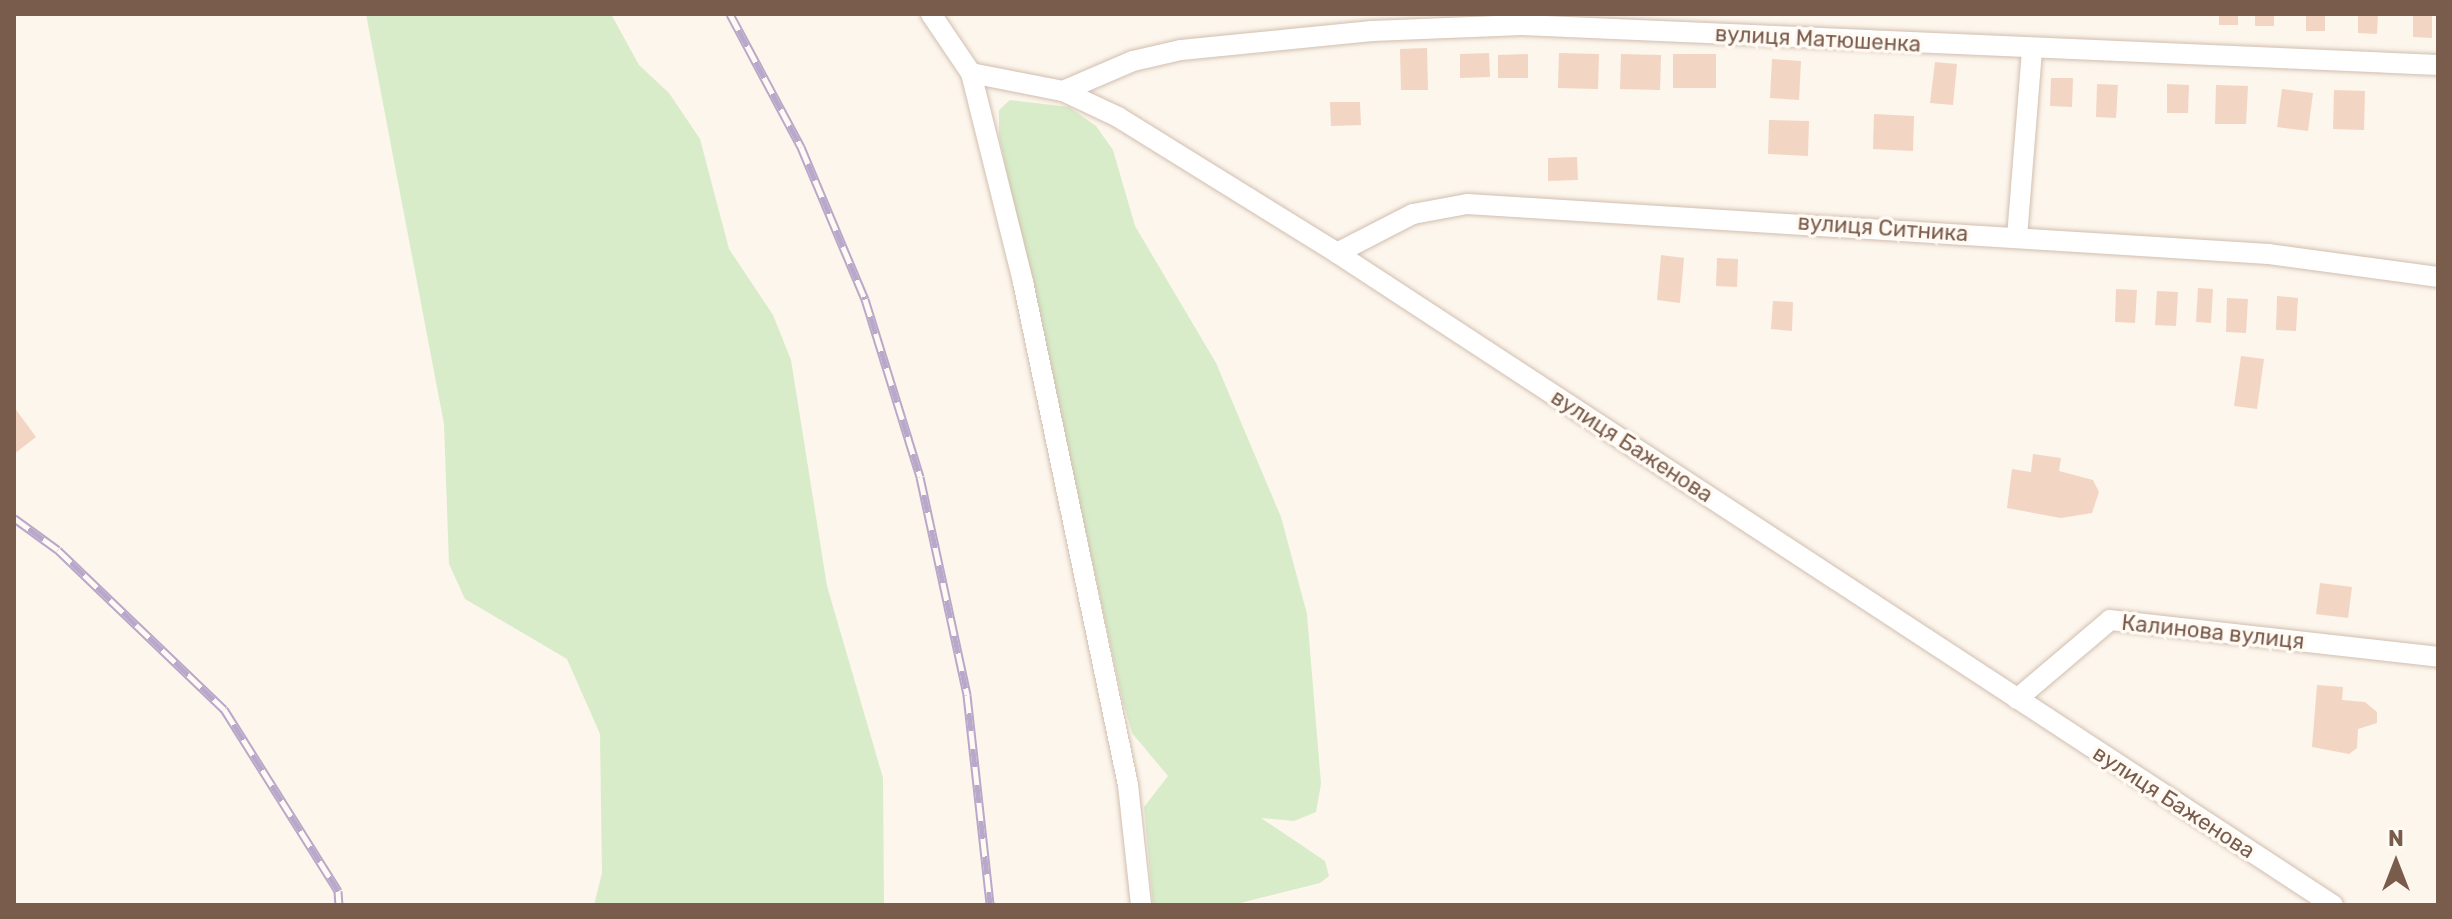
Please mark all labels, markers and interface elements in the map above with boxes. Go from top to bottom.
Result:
street label: вулиця Матюшенка [1714,20,1922,58]
street label: вулиця Ситника [1797,209,1969,247]
street label: вулиця Баженова [1546,384,1718,508]
street label: Калинова вулиця [2120,609,2306,655]
street label: вулиця Баженова [2088,740,2260,864]
north arrow [2356,823,2436,903]
text: N [2388,825,2404,852]

